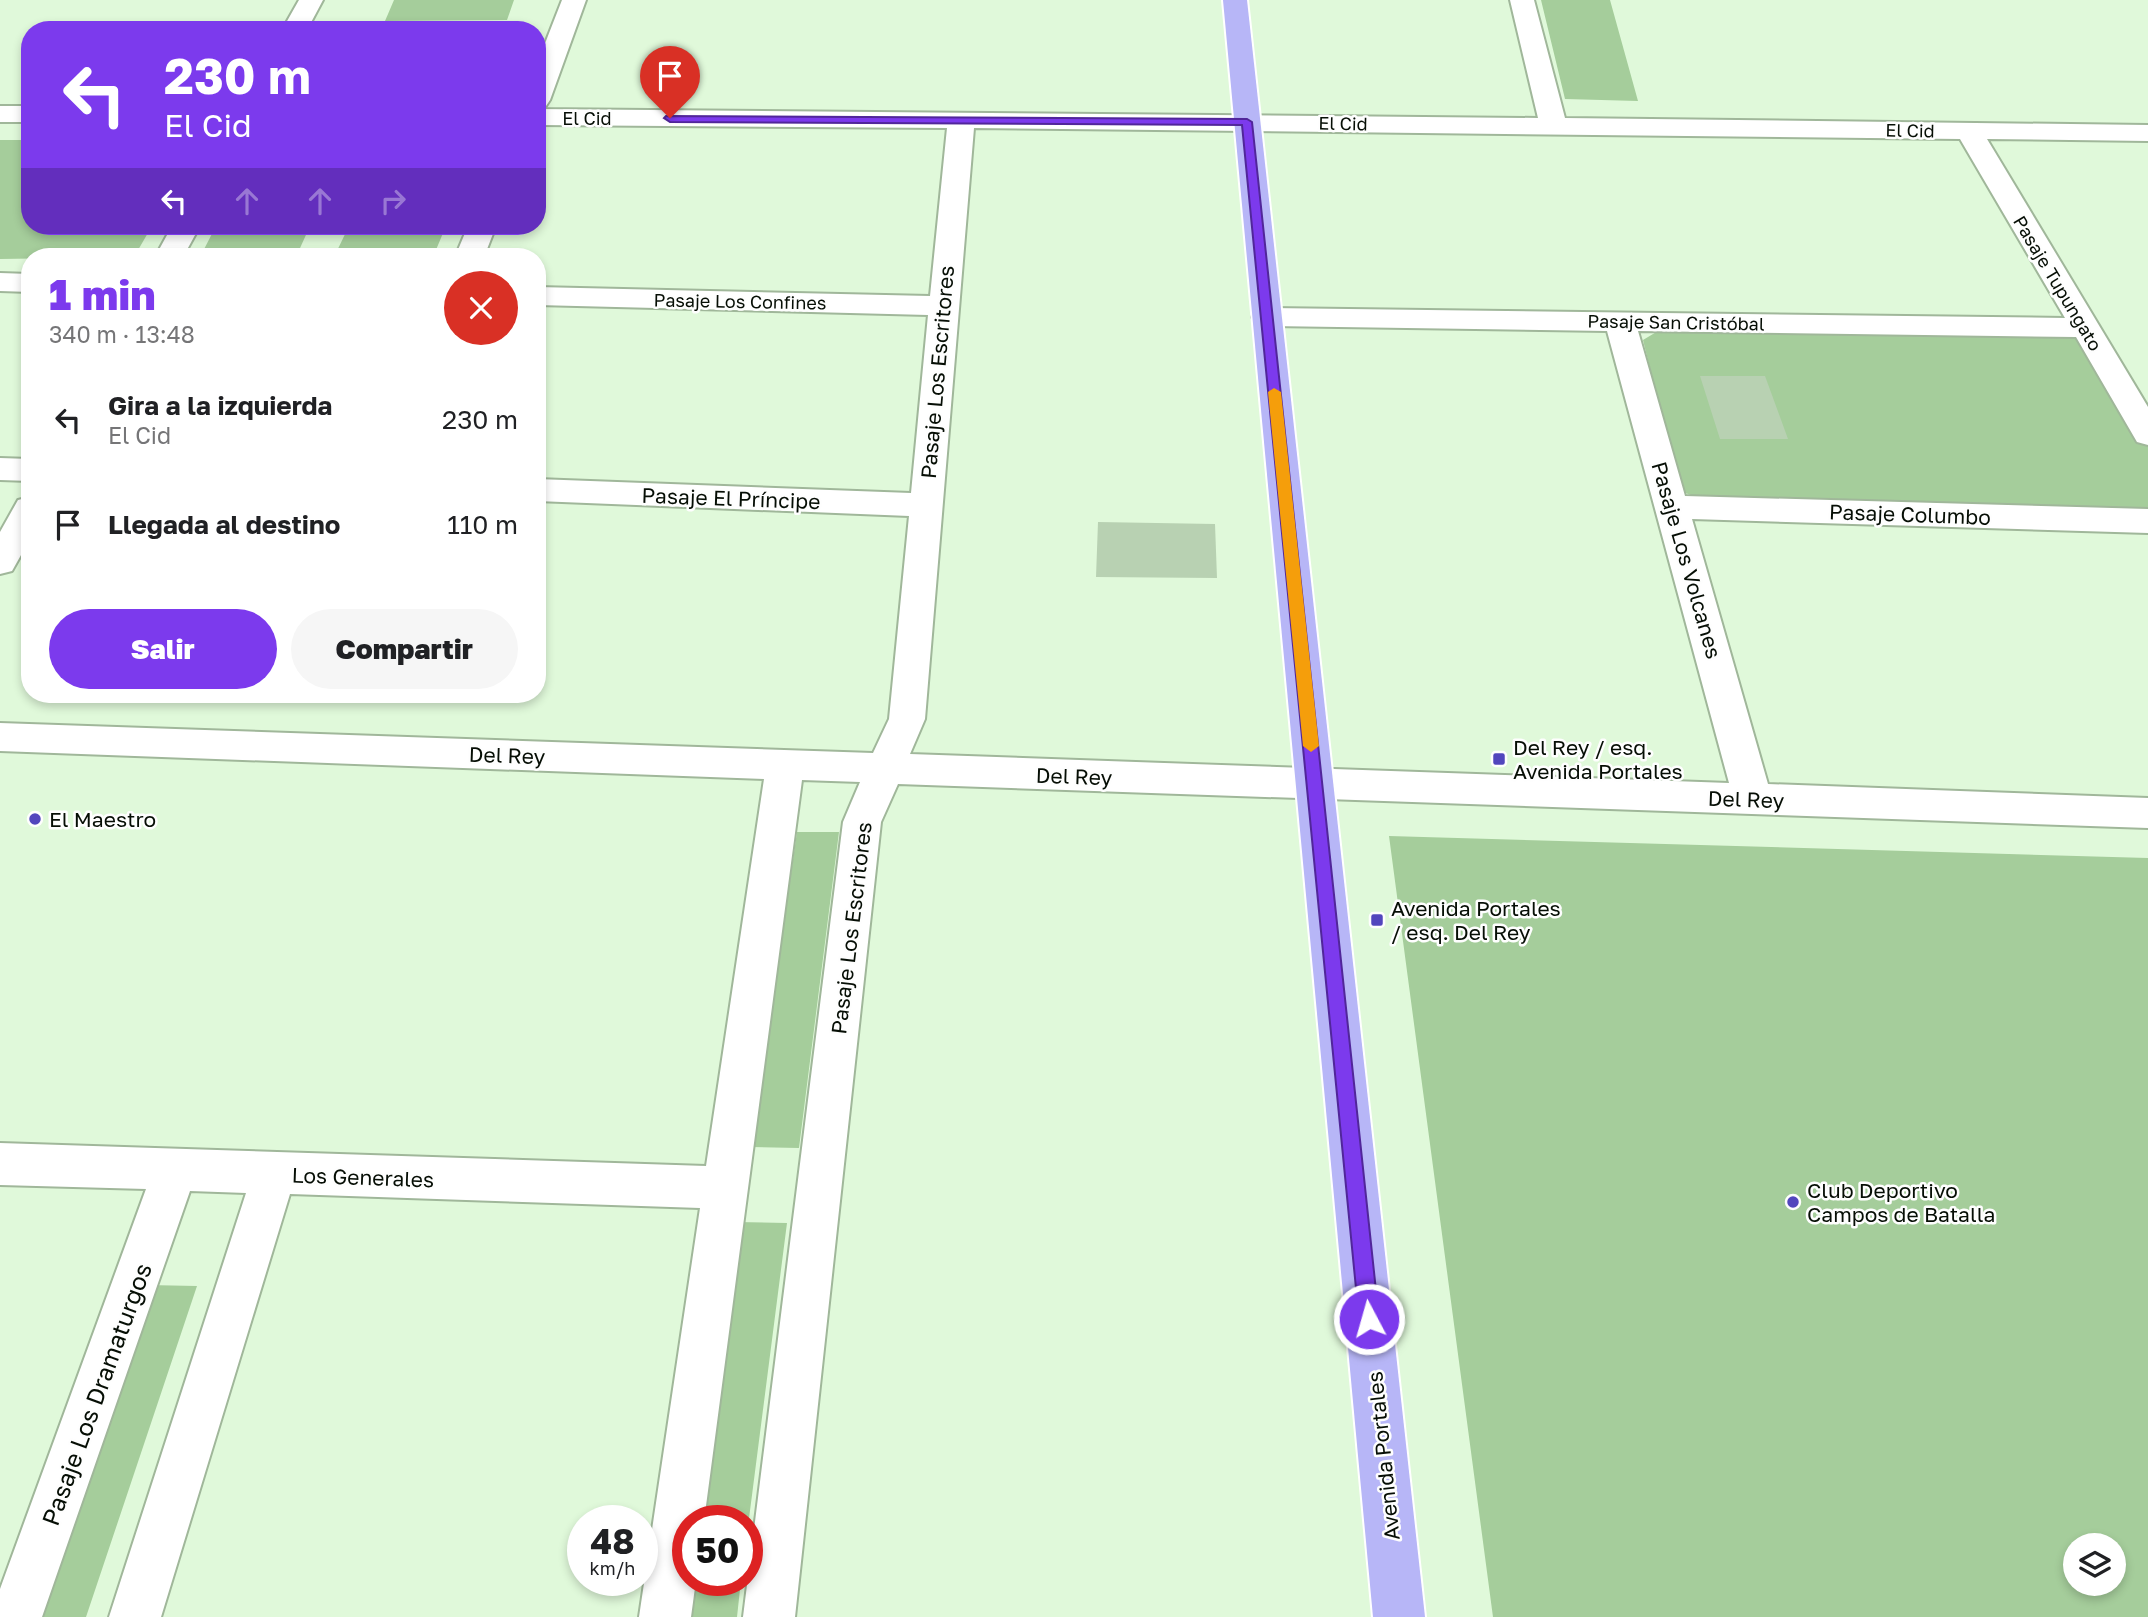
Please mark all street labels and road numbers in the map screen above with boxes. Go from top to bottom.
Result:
street label: El Cid [562,107,612,129]
street label: El Cid [1318,112,1368,134]
street label: El Cid [1885,119,1935,141]
street label: Pasaje Tupungato [2009,211,2107,355]
street label: Pasaje Los Escritores [915,264,959,480]
street label: Pasaje Los Confines [653,288,827,314]
street label: Pasaje San Cristóbal [1587,309,1765,335]
street label: Pasaje Los Volcanes [1646,459,1728,661]
street label: Pasaje El Príncipe [641,482,821,514]
street label: Pasaje Columbo [1829,498,1991,530]
street label: Del Rey [468,741,546,769]
street label: Del Rey [1035,762,1113,790]
street label: Del Rey [1707,785,1785,813]
street label: Pasaje Los Escritores [825,820,877,1036]
street label: Los Generales [291,1162,435,1192]
street label: Pasaje Los Dramaturgos [35,1259,157,1529]
street label: Avenida Portales [1361,1370,1405,1542]

